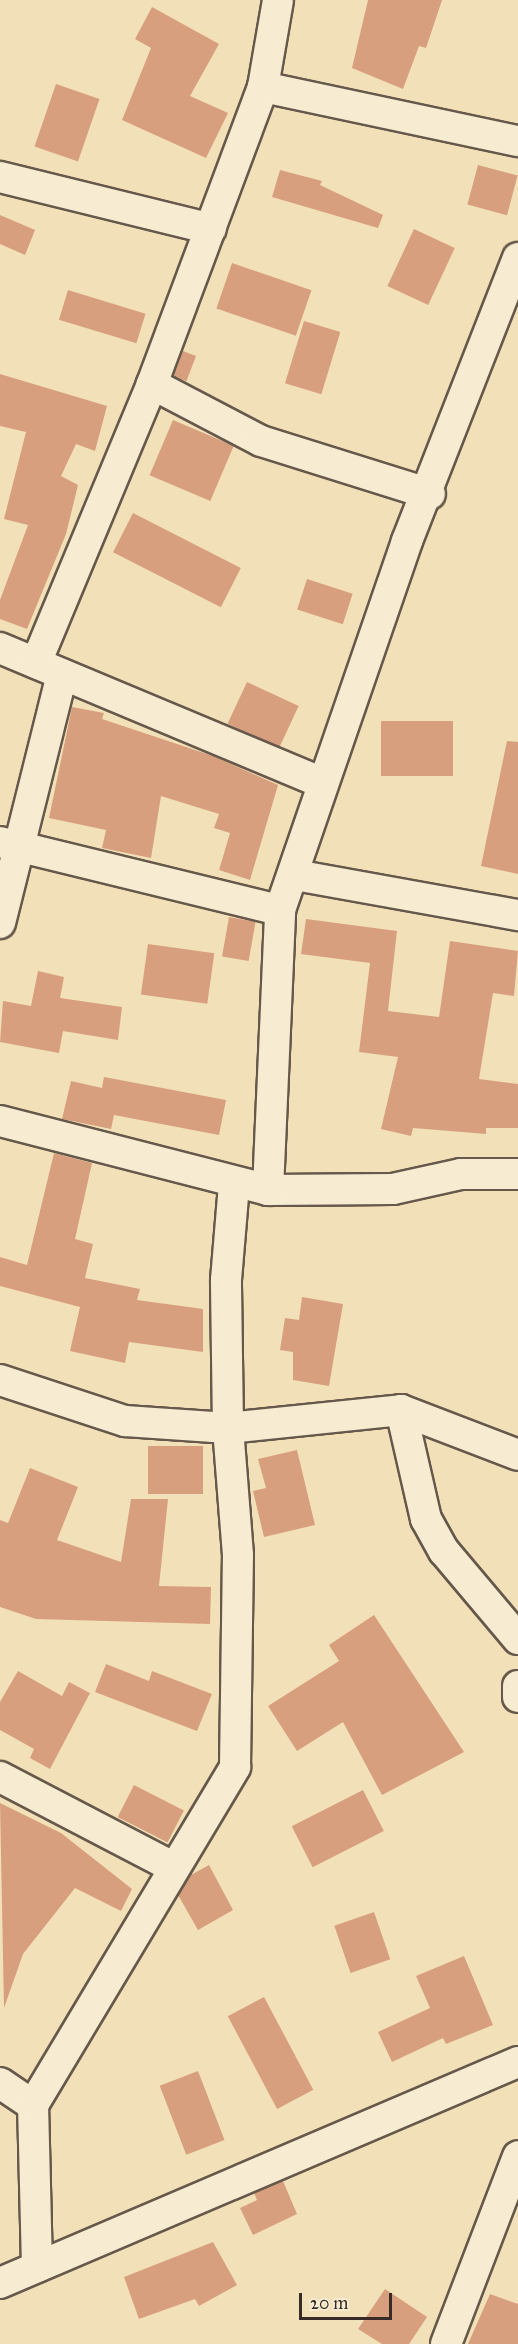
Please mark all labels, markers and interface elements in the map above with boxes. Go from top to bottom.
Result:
scale bar [302,2281,395,2319]
text: 20 m [310,2292,348,2314]

